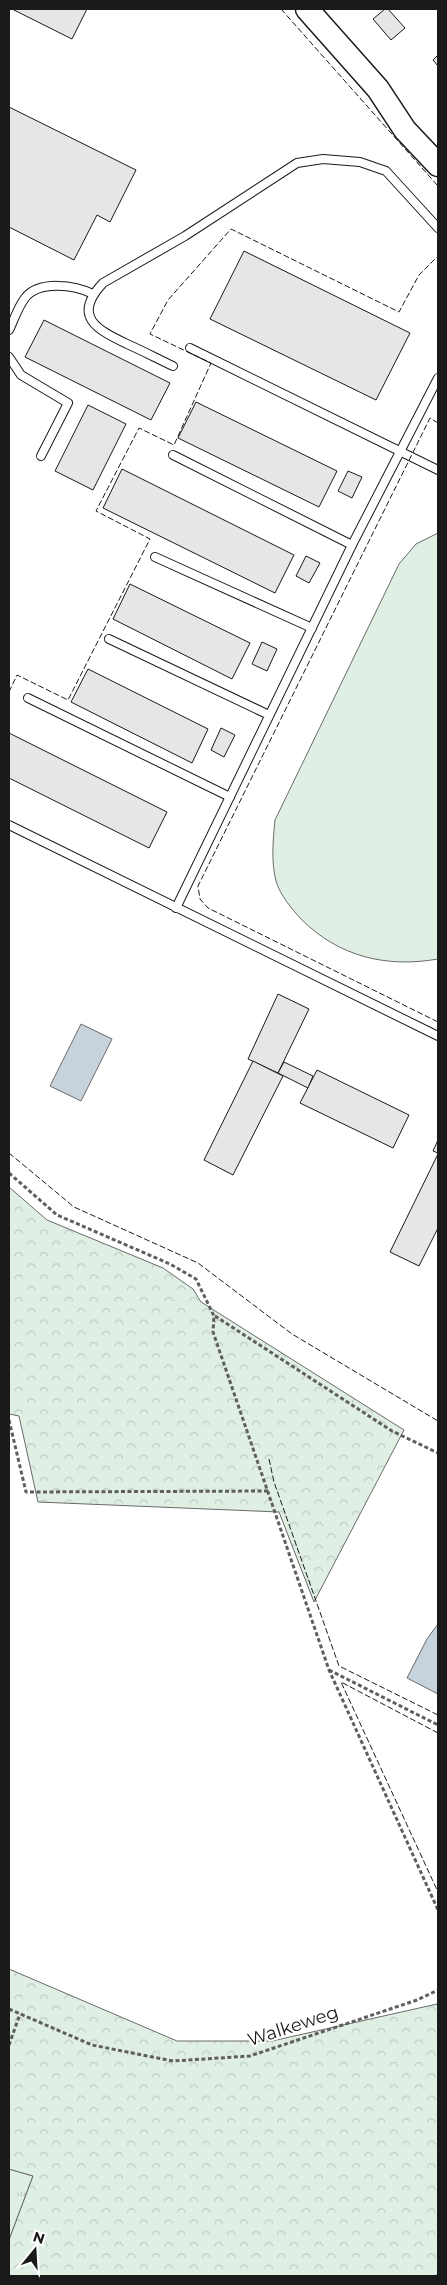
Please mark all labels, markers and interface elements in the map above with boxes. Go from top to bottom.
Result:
street label: Walkeweg [245,2001,341,2051]
north arrow [10,2225,60,2275]
text: N [31,2227,47,2248]

